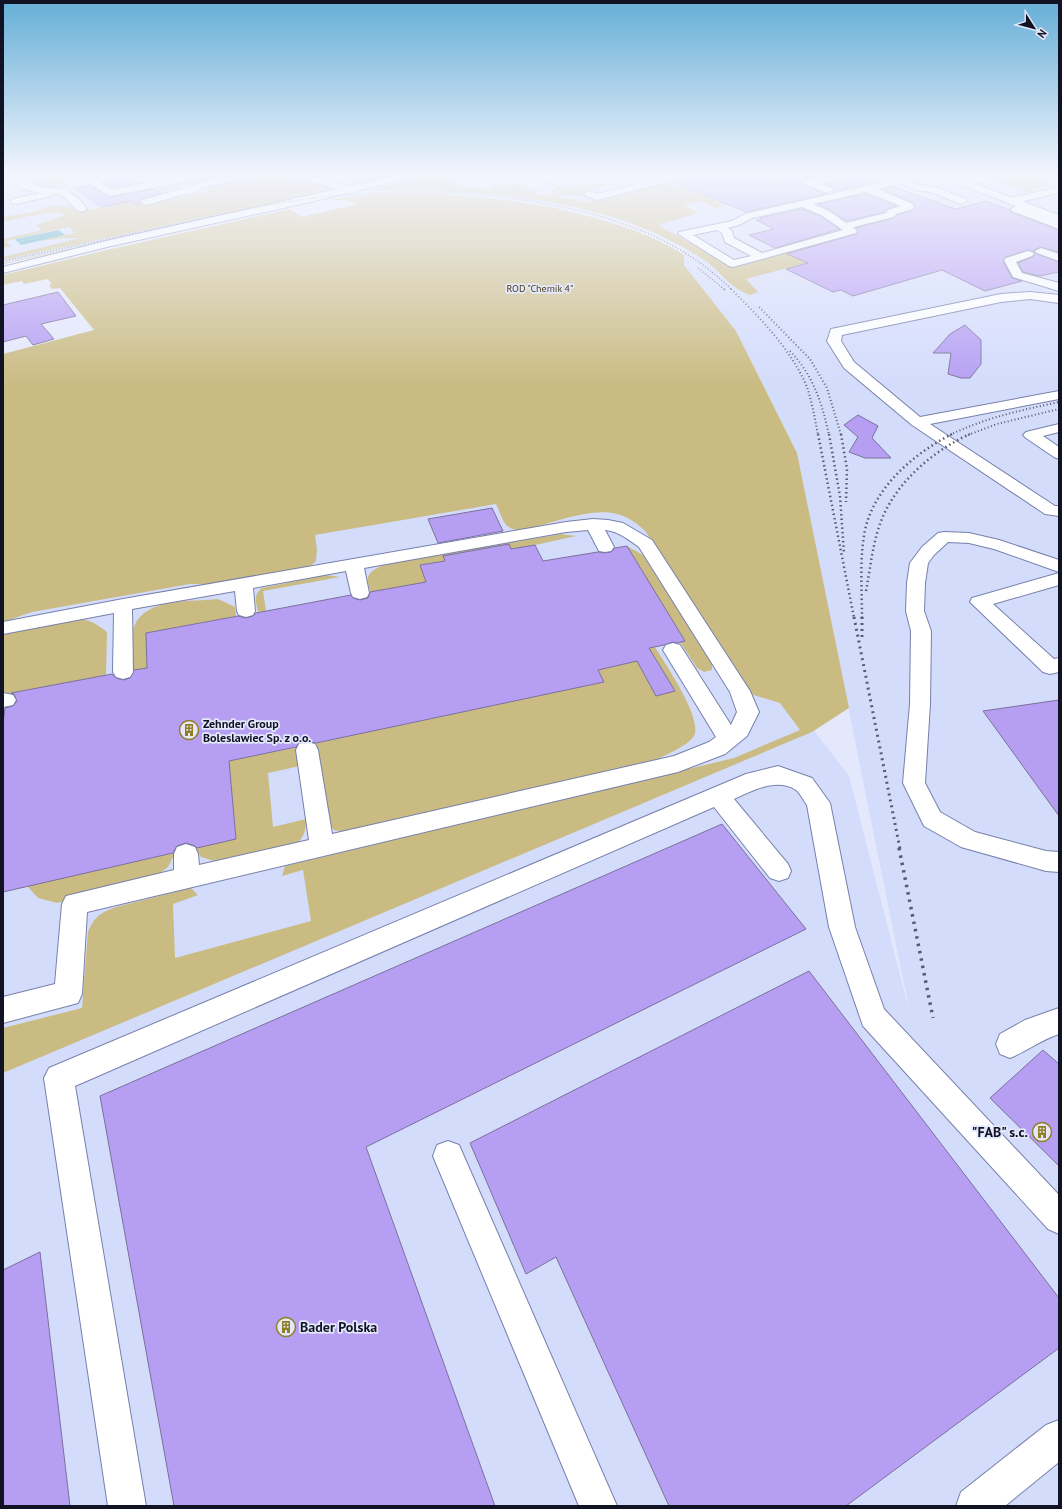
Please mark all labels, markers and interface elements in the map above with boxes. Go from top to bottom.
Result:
north arrow [1014,8,1054,48]
text: N [1034,27,1050,41]
park label: ROD "Chemik 4" [507,282,573,295]
place label: Zehnder Group Boleslawiec Sp. z o.o. [203,716,311,745]
building icon: Zehnder Group Boleslawiec Sp. z o.o. [178,719,200,741]
building icon: "FAB" s.c. [1031,1121,1053,1143]
place label: "FAB" s.c. [972,1123,1028,1141]
building icon: Bader Polska [275,1316,297,1338]
place label: Bader Polska [300,1318,377,1336]

